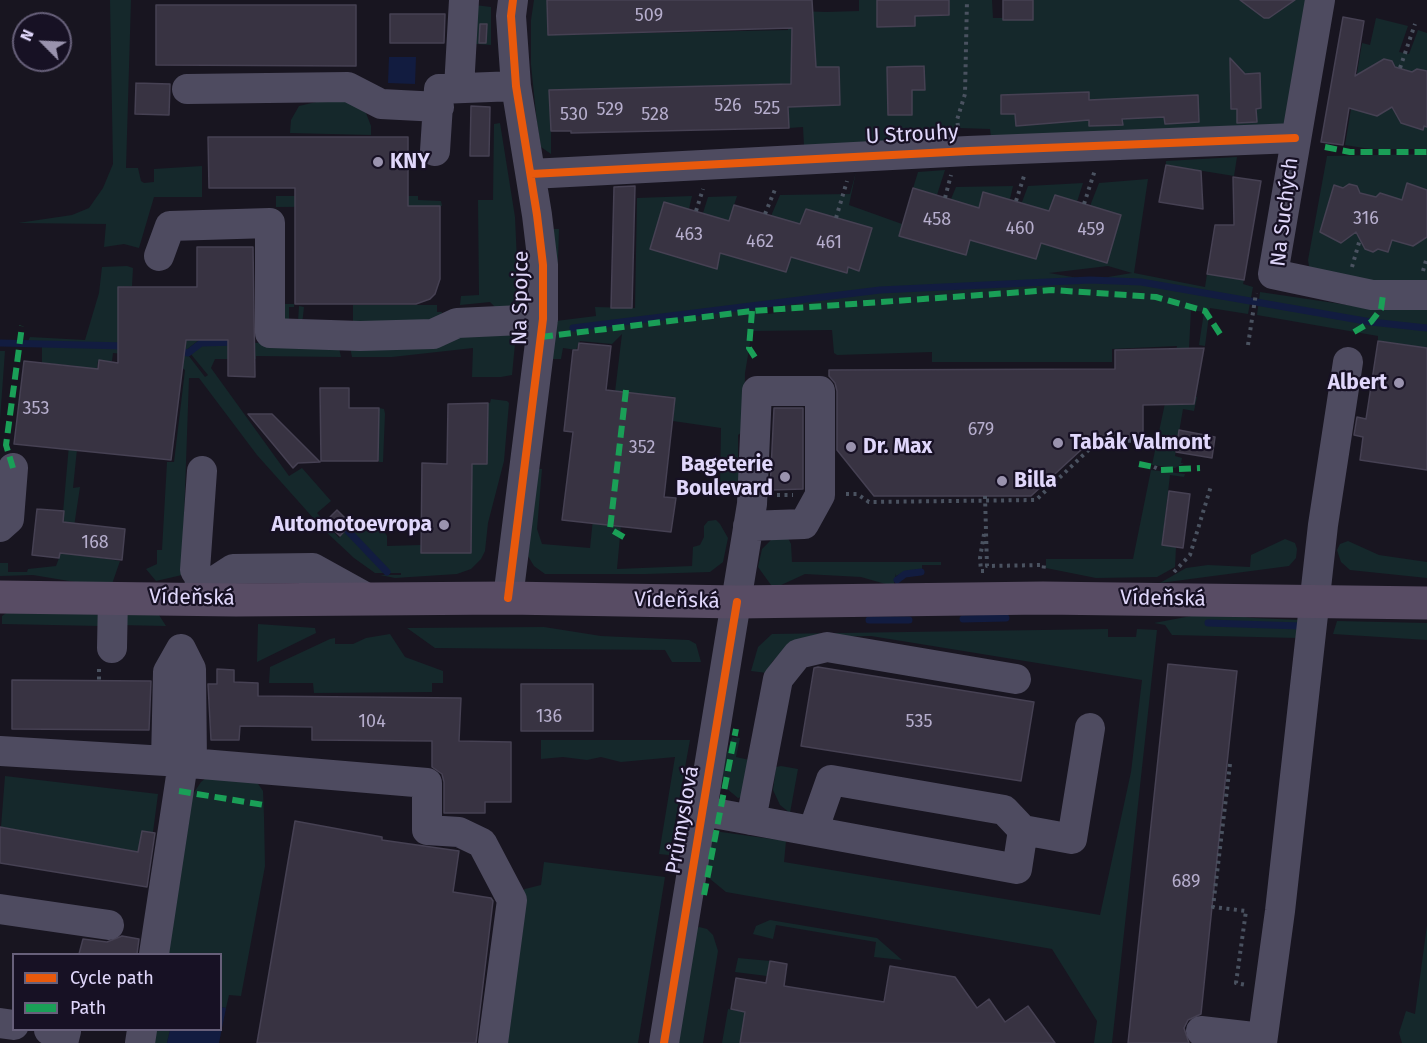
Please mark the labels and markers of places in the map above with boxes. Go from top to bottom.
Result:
place label: KNY [390,149,430,175]
marker: KNY [371,155,385,169]
place label: Albert [1328,370,1387,396]
marker: Albert [1392,376,1406,390]
place label: Tabák Valmont [1070,430,1211,456]
place label: Dr. Max [863,434,932,460]
marker: Tabák Valmont [1051,436,1065,450]
marker: Dr. Max [844,440,858,454]
place label: Bageterie Boulevard [676,452,773,502]
place label: Billa [1014,468,1057,494]
marker: Bageterie Boulevard [778,470,792,484]
marker: Billa [995,474,1009,488]
place label: Automotoevropa [272,512,432,538]
marker: Automotoevropa [437,518,451,532]

